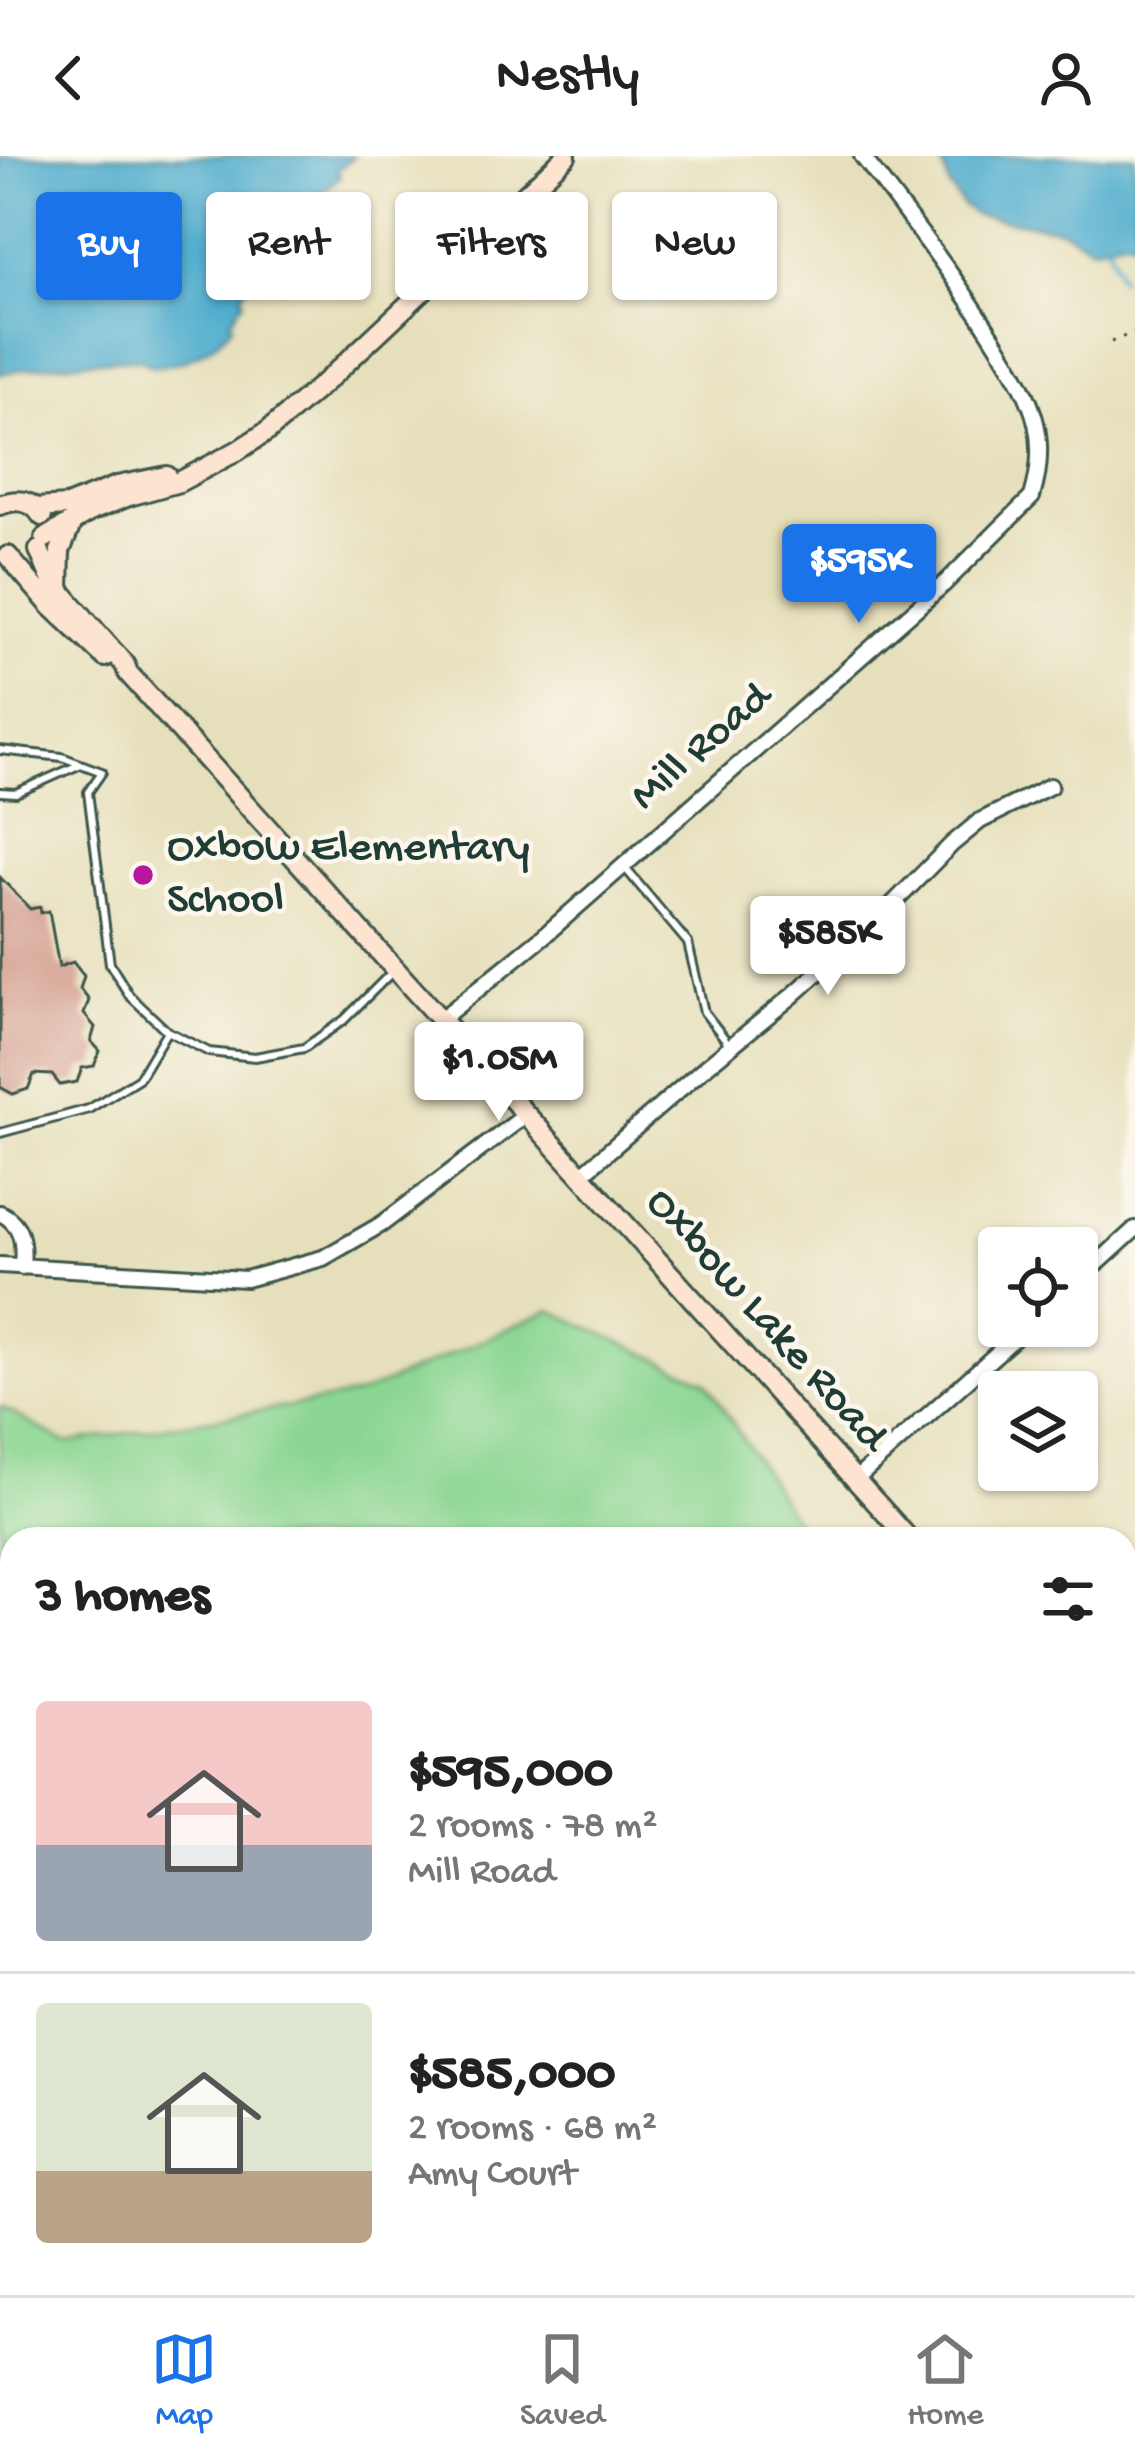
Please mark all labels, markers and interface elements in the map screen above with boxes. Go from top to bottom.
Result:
icon: back [36,45,102,111]
icon: person [1033,45,1099,111]
text: Nestly [496,46,639,110]
chip: Buy [36,192,182,300]
chip: Rent [206,192,371,300]
chip: Filters [395,192,588,300]
chip: New [612,192,777,300]
pin: $595K [775,524,943,626]
text: $595K [809,540,909,586]
street label: Mill Road [621,670,786,824]
place label: Oxbow Elementary School [167,823,530,928]
marker: Oxbow Elementary School [130,862,156,888]
pin: $585K [744,896,912,998]
text: $585K [777,912,879,958]
pin: $1.05M [401,1022,597,1124]
text: $1.05M [441,1038,557,1084]
street label: Oxbow Lake Road [633,1178,900,1467]
map controls [978,1227,1098,1491]
button: locate [978,1227,1098,1347]
button: layers [978,1371,1098,1491]
icon: filters [1035,1566,1101,1632]
text: 3 homes [36,1569,210,1629]
text: $595,000 [408,1745,613,1805]
icon: home [132,1749,276,1893]
text: 2 rooms · 78 m² [408,1805,657,1851]
text: Mill Road [408,1851,555,1897]
text: $585,000 [408,2047,615,2107]
icon: home [132,2051,276,2195]
text: 2 rooms · 68 m² [408,2107,657,2153]
text: Amy Court [408,2153,577,2199]
tab: Map [151,2326,217,2436]
tab: Saved [520,2326,605,2436]
tab: Home [907,2326,984,2436]

